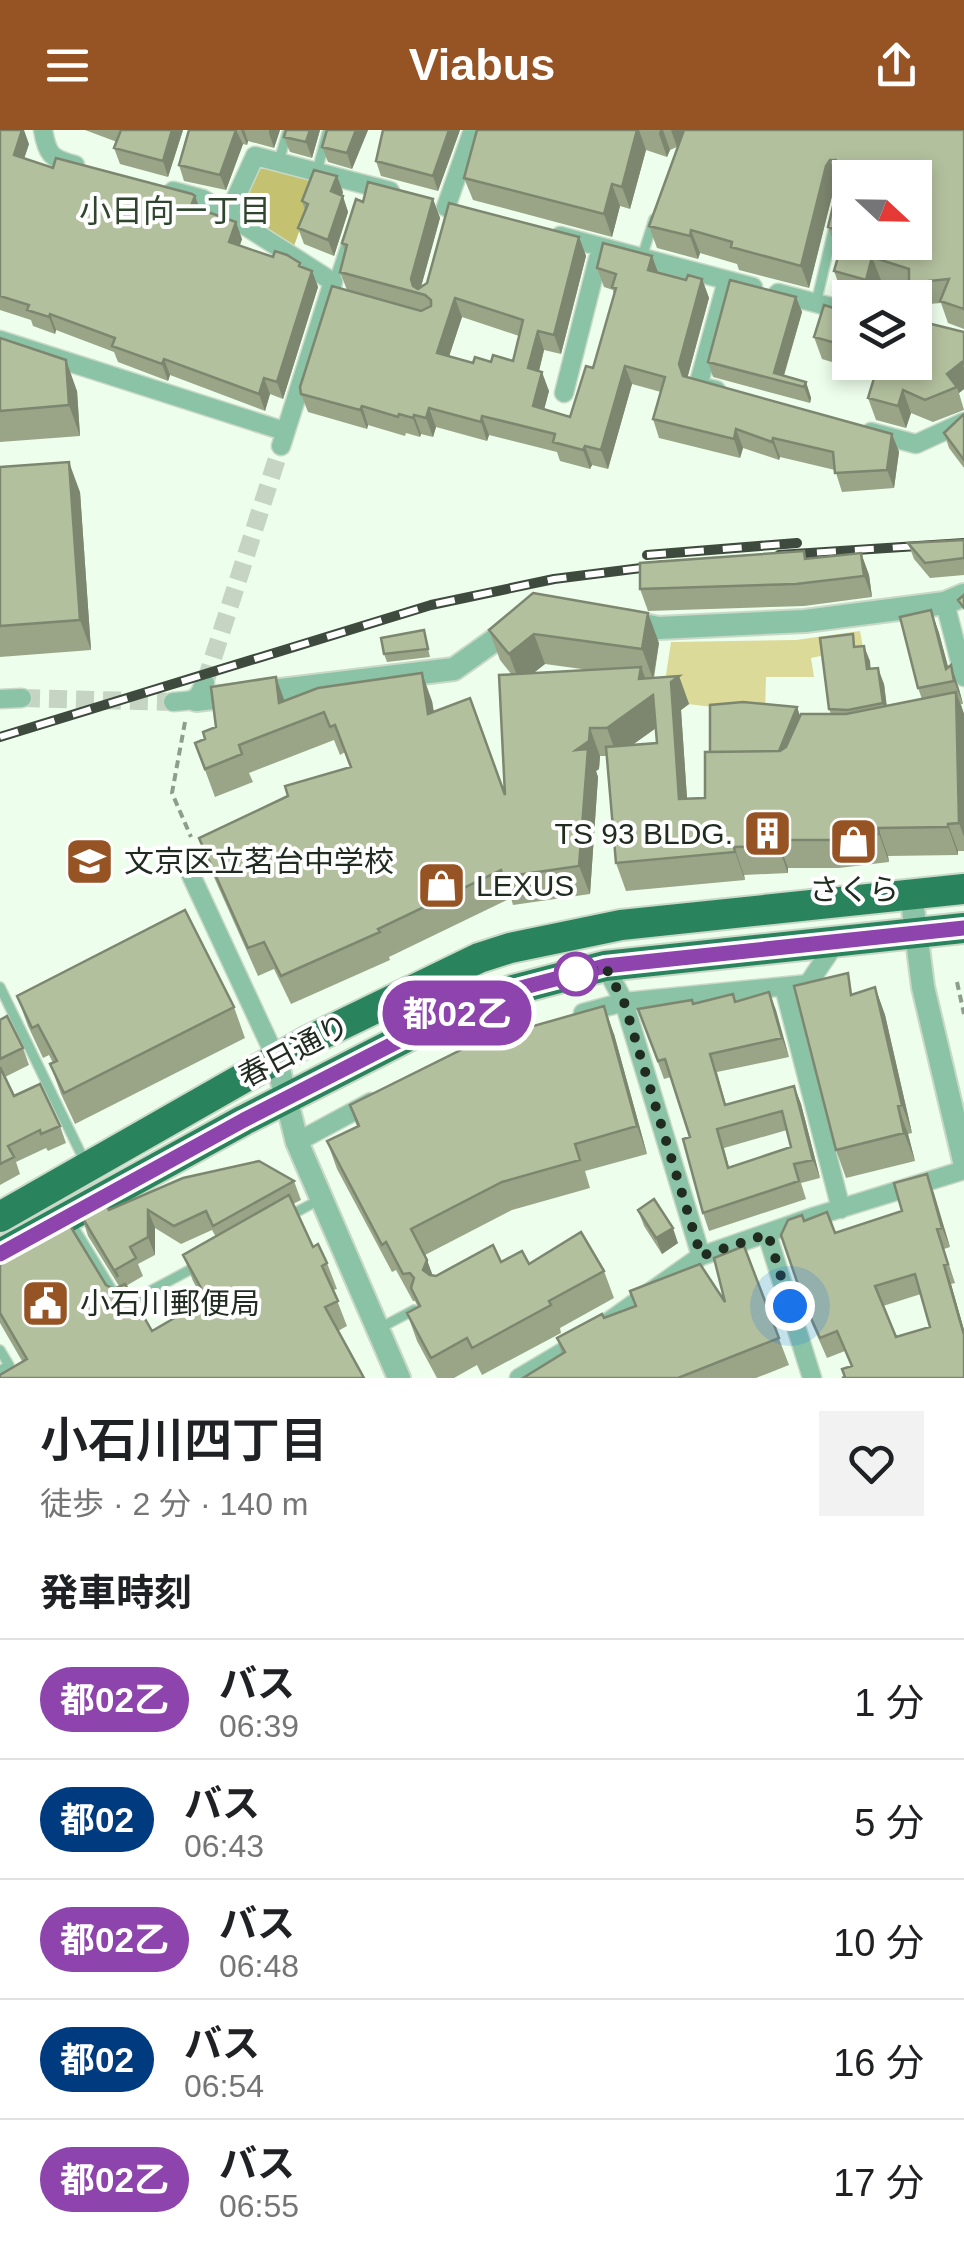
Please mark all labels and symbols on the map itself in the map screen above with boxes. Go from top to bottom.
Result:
north arrow [832,160,932,260]
district label: 小日向一丁目 [79,193,271,229]
building icon: TS 93 BLDG. [742,808,794,860]
shop icon: さくら [828,815,880,867]
place label: TS 93 BLDG. [555,817,733,850]
school or university icon: 文京区立茗台中学校 [63,836,115,888]
place label: 文京区立茗台中学校 [124,845,394,878]
shop icon: LEXUS [415,860,467,912]
place label: LEXUS [476,869,574,902]
place label: さくら [809,873,899,906]
unlabelled marker [555,953,597,995]
line badge: 都02乙 [387,980,527,1046]
street label: 春日通り [233,1008,354,1093]
public building icon: 小石川郵便局 [19,1278,71,1330]
your location [765,1281,815,1331]
place label: 小石川郵便局 [80,1287,260,1320]

